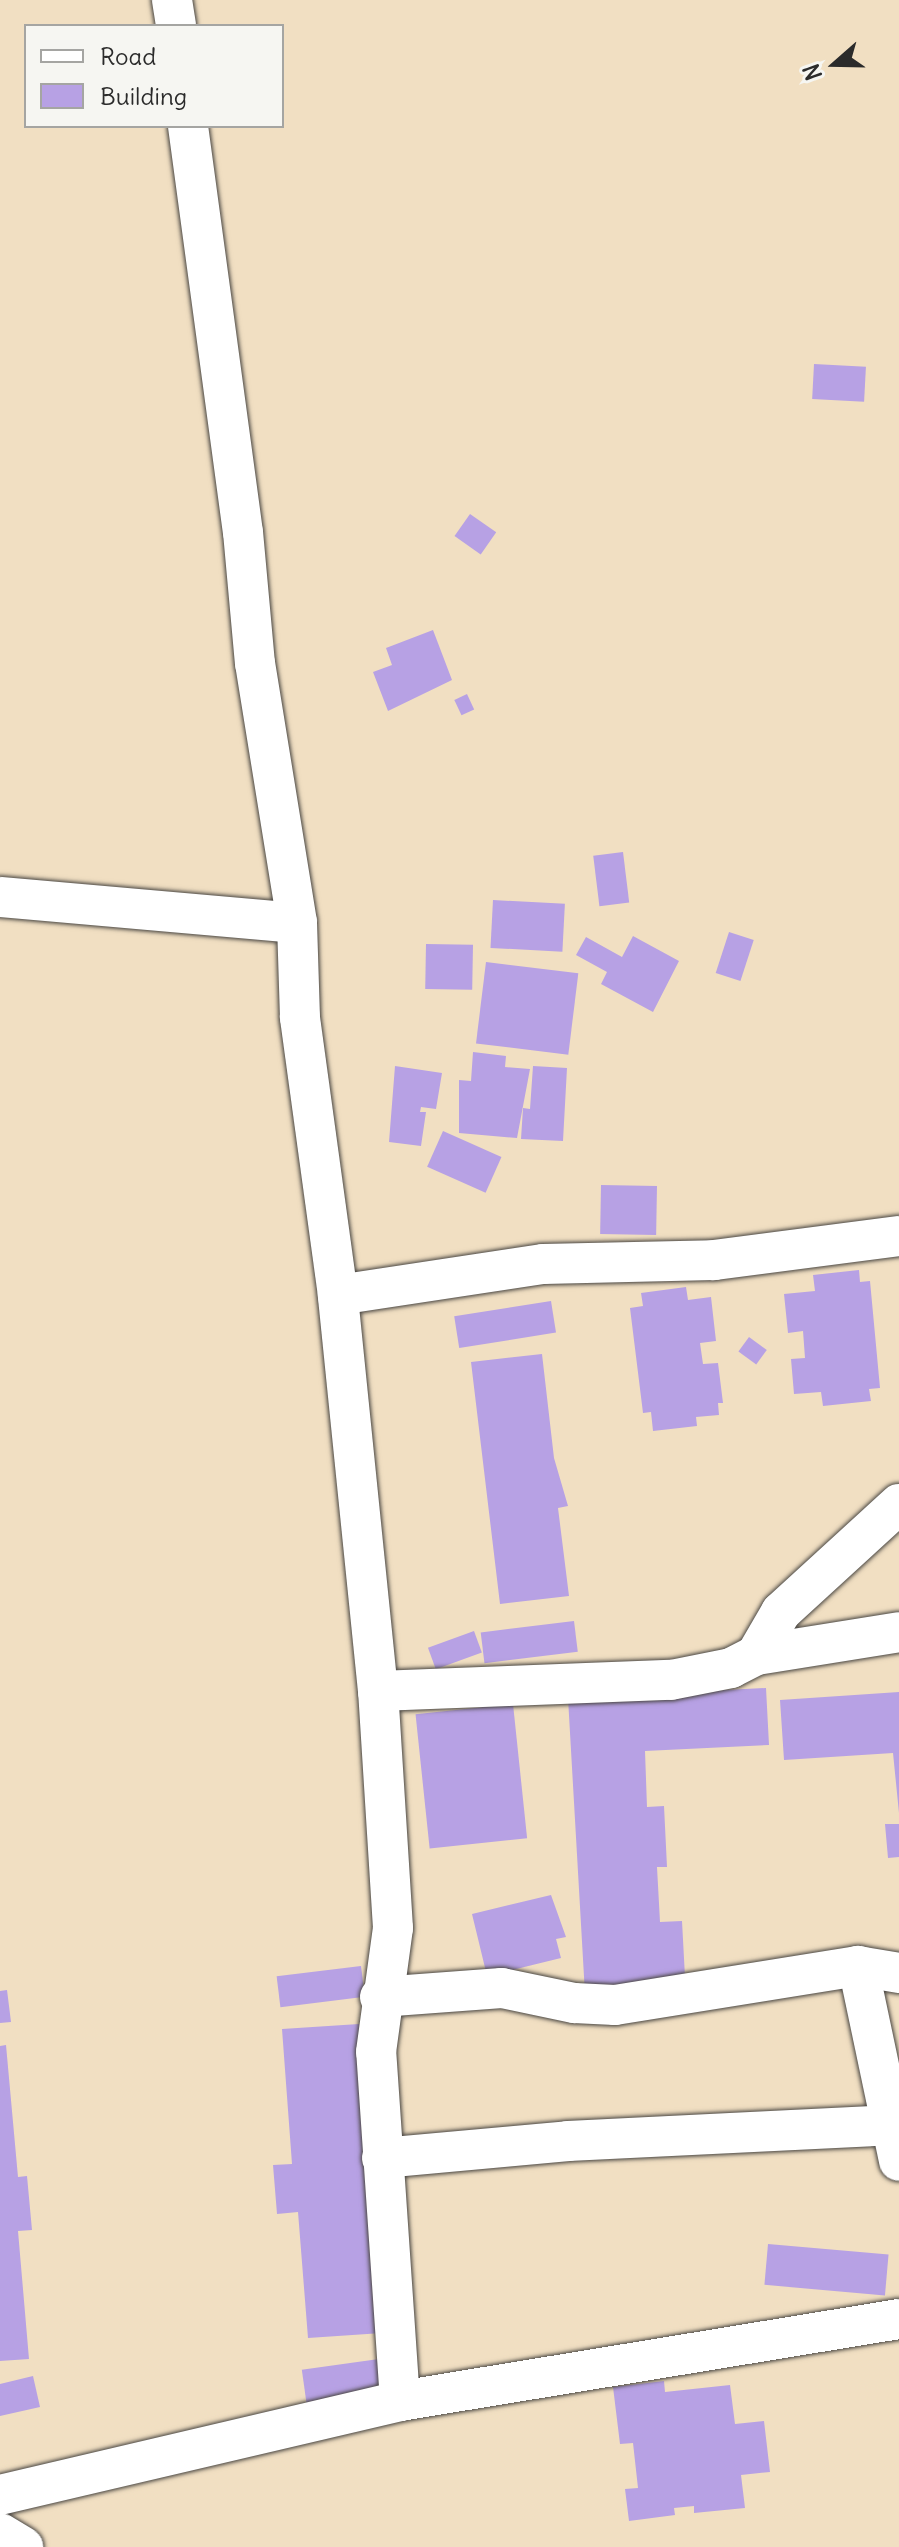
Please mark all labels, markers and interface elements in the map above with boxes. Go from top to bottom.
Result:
legend [24,24,284,128]
north arrow [795,24,875,104]
text: Road [100,41,156,71]
text: N [797,60,828,84]
text: Building [100,81,187,111]

